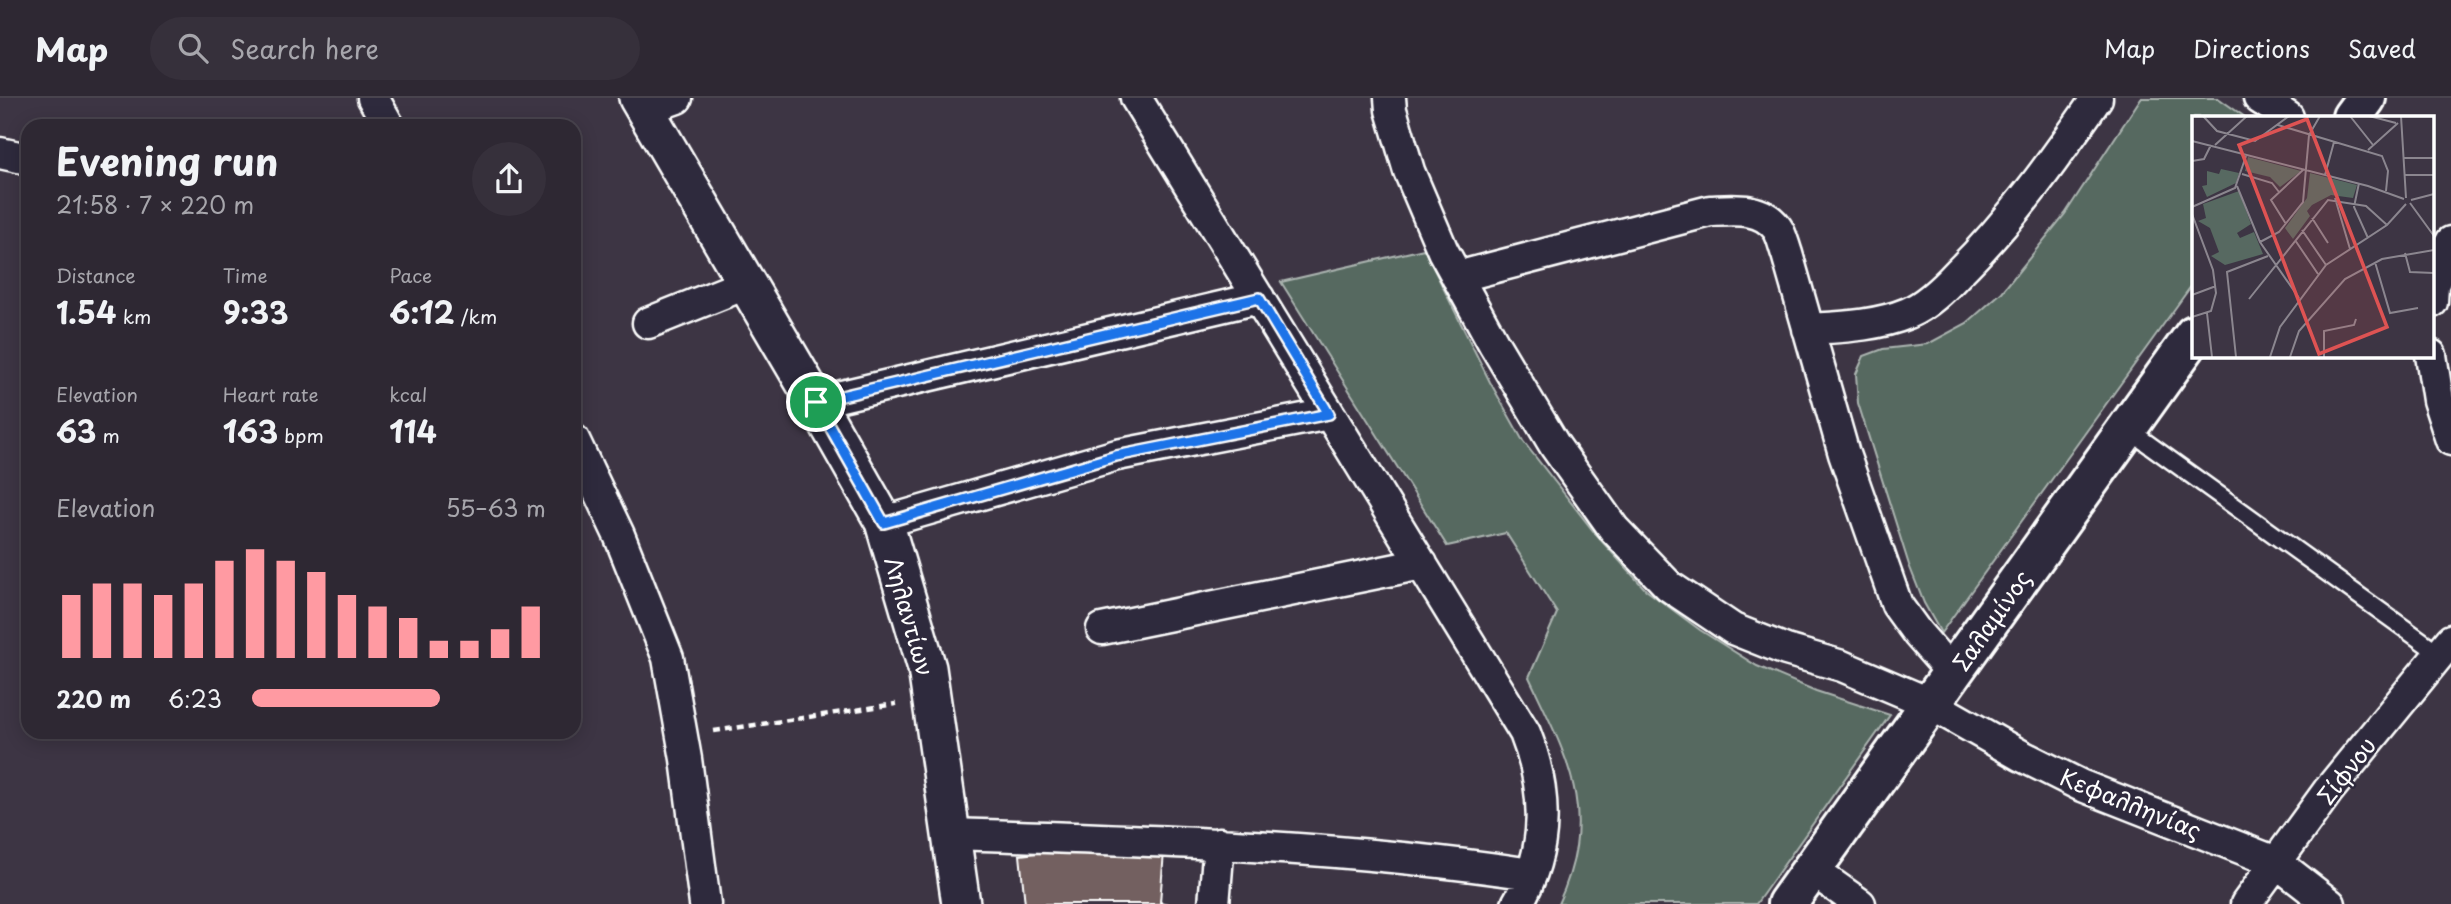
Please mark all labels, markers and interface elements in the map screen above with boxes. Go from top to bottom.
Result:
search box [150,17,640,80]
text: Map [35,23,108,73]
icon: search [174,29,212,67]
text: Search here [230,29,379,68]
text: Map [2104,30,2155,66]
text: Directions [2193,30,2310,66]
text: Saved [2348,30,2416,66]
inset map [2192,116,2434,357]
text: Evening run [56,132,278,189]
button: share [472,142,546,216]
text: 21:58 · 7 × 220 m [56,187,254,222]
text: Distance [56,261,136,289]
text: Time [223,261,268,289]
text: Pace [389,261,432,289]
text: 1.54 [56,289,116,334]
text: 9:33 [223,289,289,334]
text: 6:12 [389,289,455,334]
text: km [116,302,151,330]
text: /km [455,302,497,330]
pin [786,372,846,432]
text: Elevation [56,380,138,408]
text: Heart rate [223,380,319,408]
text: kcal [389,380,427,408]
icon: arrive [797,383,835,421]
text: 63 [56,408,96,453]
text: 163 [223,408,278,453]
text: 114 [389,408,437,453]
text: m [96,421,120,449]
text: bpm [278,421,324,449]
text: Elevation [56,490,155,525]
text: 55–63 m [446,490,546,525]
street label: Ληλαντίων [876,552,944,680]
street label: Σαλαμίνος [1943,562,2039,678]
text: 220 m [56,681,131,716]
text: 6:23 [168,681,222,716]
street label: Σίφνου [2308,729,2384,811]
street label: Κεφαλληνίας [2055,759,2207,847]

